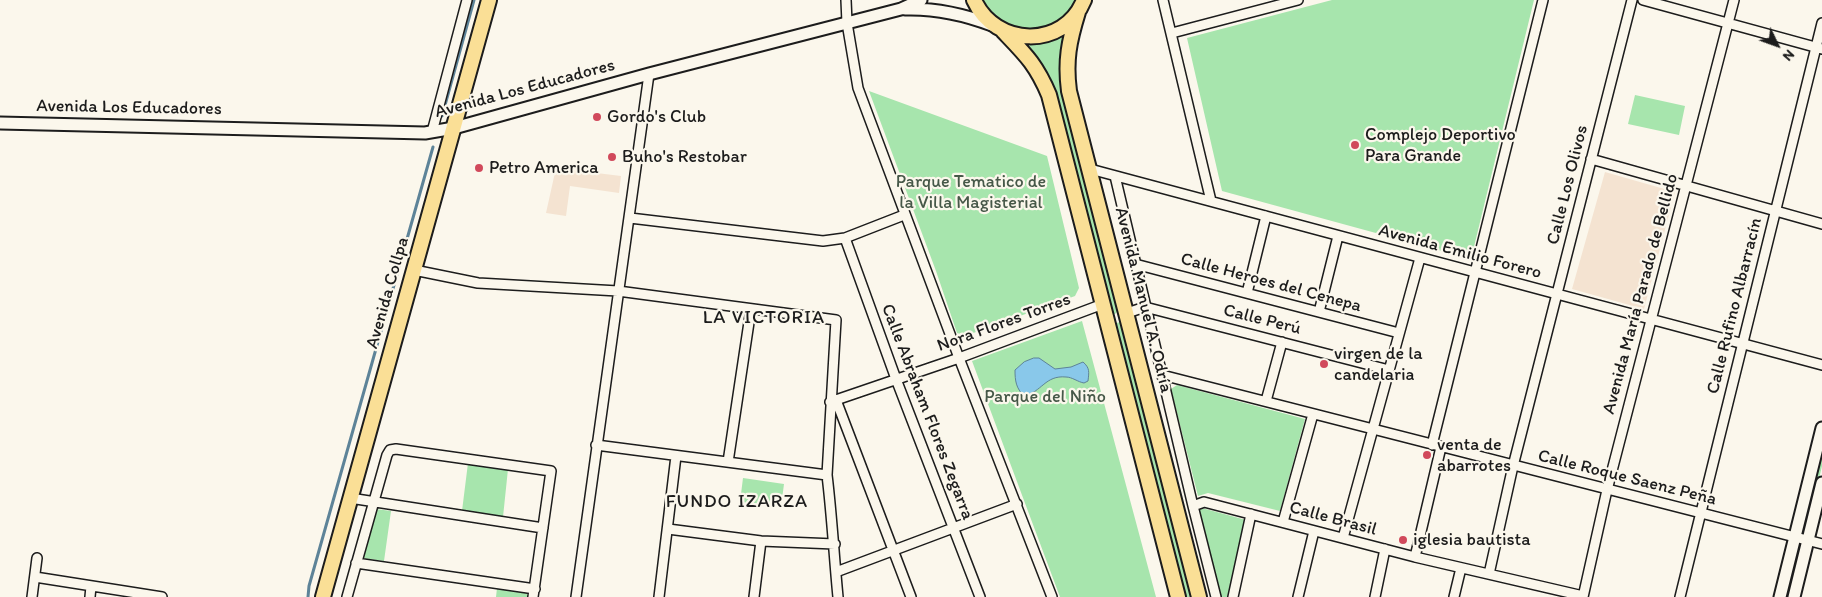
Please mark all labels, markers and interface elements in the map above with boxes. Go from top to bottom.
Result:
north arrow [1752,20,1802,70]
text: N [1779,46,1798,65]
street label: Avenida Los Educadores [433,55,617,123]
street label: Avenida Los Educadores [36,96,222,120]
place label: Gordo's Club [607,106,706,128]
marker: Gordo's Club [591,111,603,123]
street label: Calle Los Olivos [1543,123,1593,247]
place label: Complejo Deportivo Para Grande [1365,124,1516,166]
marker: Complejo Deportivo Para Grande [1349,139,1361,151]
place label: Buho's Restobar [622,146,747,168]
marker: Buho's Restobar [606,151,618,163]
place label: Petro America [489,157,598,179]
marker: Petro America [473,162,485,174]
park label: Parque Tematico de la Villa Magisterial [896,171,1046,213]
street label: Avenida María Parado de Bellido [1598,171,1684,417]
street label: Avenida Manuel A. Odría [1109,205,1177,395]
street label: Calle Rufino Albarracín [1703,216,1767,396]
street label: Avenida Emilio Forero [1376,220,1544,284]
street label: Avenida Collpa [362,235,414,351]
street label: Calle Heroes del Cenepa [1178,248,1364,318]
street label: Nora Flores Torres [934,289,1074,357]
street label: Calle Perú [1221,300,1303,340]
street label: Calle Abraham Flores Zegarra [876,301,978,523]
district label: LA VICTORIA [701,307,827,329]
place label: virgen de la candelaria [1334,343,1423,386]
marker: virgen de la candelaria [1318,358,1330,370]
park label: Parque del Niño [984,386,1106,408]
place label: venta de abarrotes [1437,434,1511,476]
street label: Calle Roque Saenz Peña [1535,445,1719,511]
marker: venta de abarrotes [1421,449,1433,461]
district label: FUNDO IZARZA [664,491,810,513]
street label: Calle Brasil [1287,497,1379,541]
place label: iglesia bautista [1413,529,1531,551]
marker: iglesia bautista [1397,534,1409,546]

